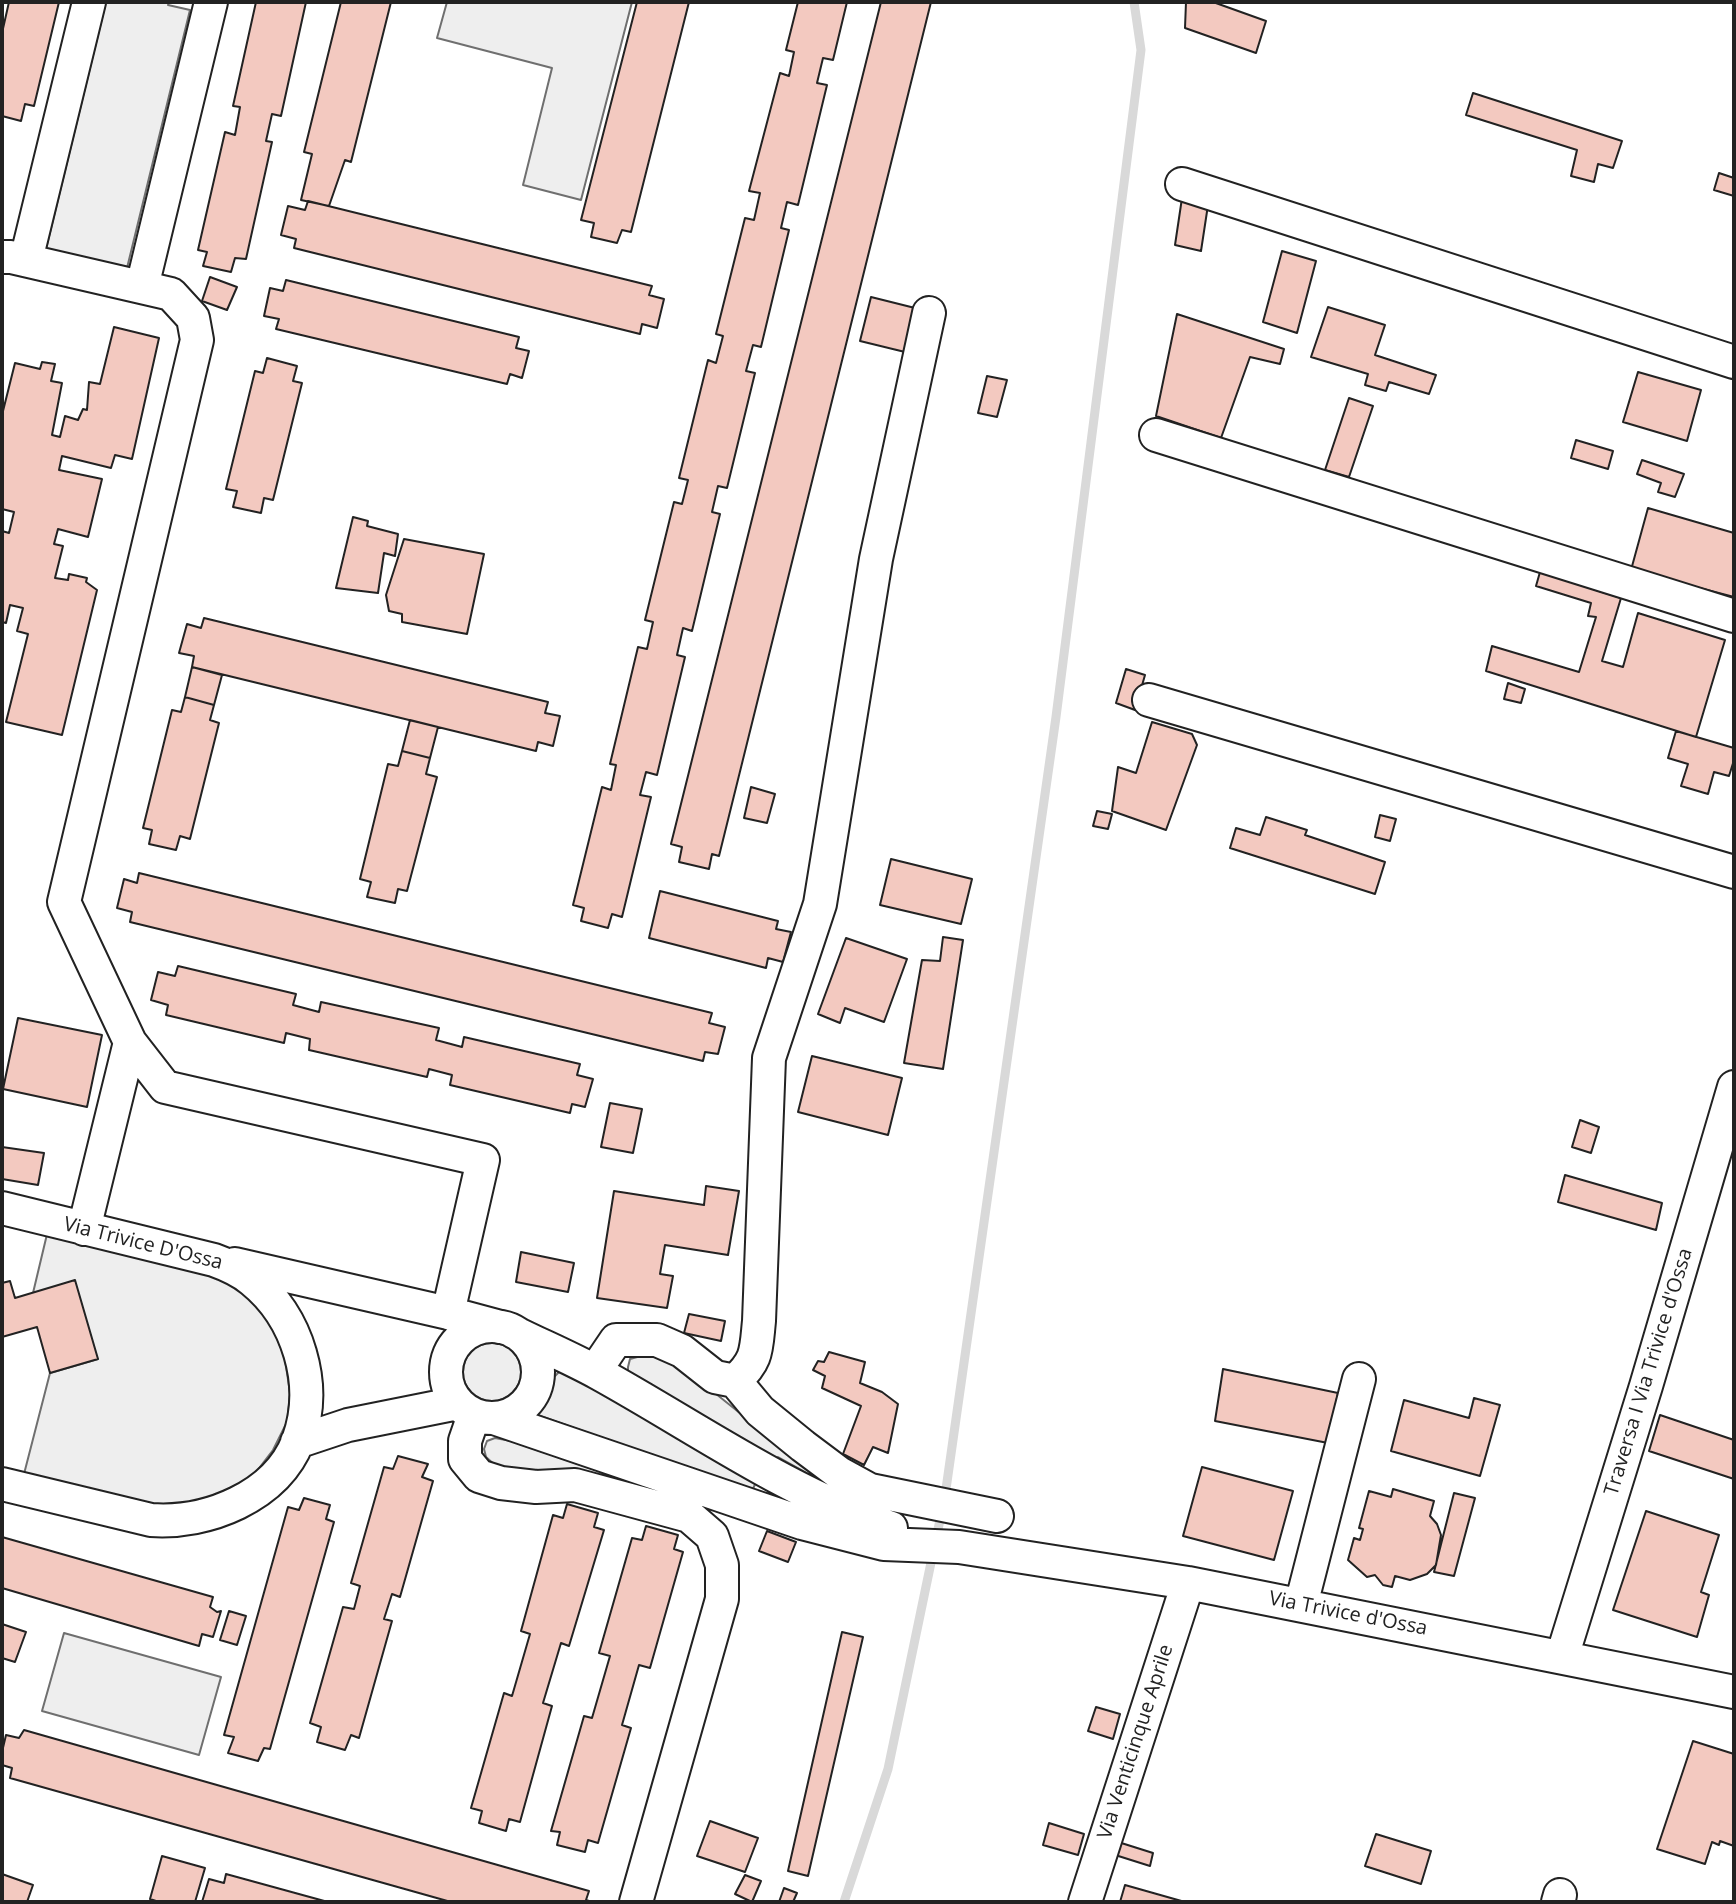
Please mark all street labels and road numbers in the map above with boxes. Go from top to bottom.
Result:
street label: Via Trivice D'Ossa [61,1213,225,1275]
street label: Traversa I Via Trivice d'Ossa [1600,1245,1698,1499]
street label: Via Trivice d'Ossa [1267,1587,1429,1641]
street label: Via Venticinque Aprile [1093,1642,1179,1842]

